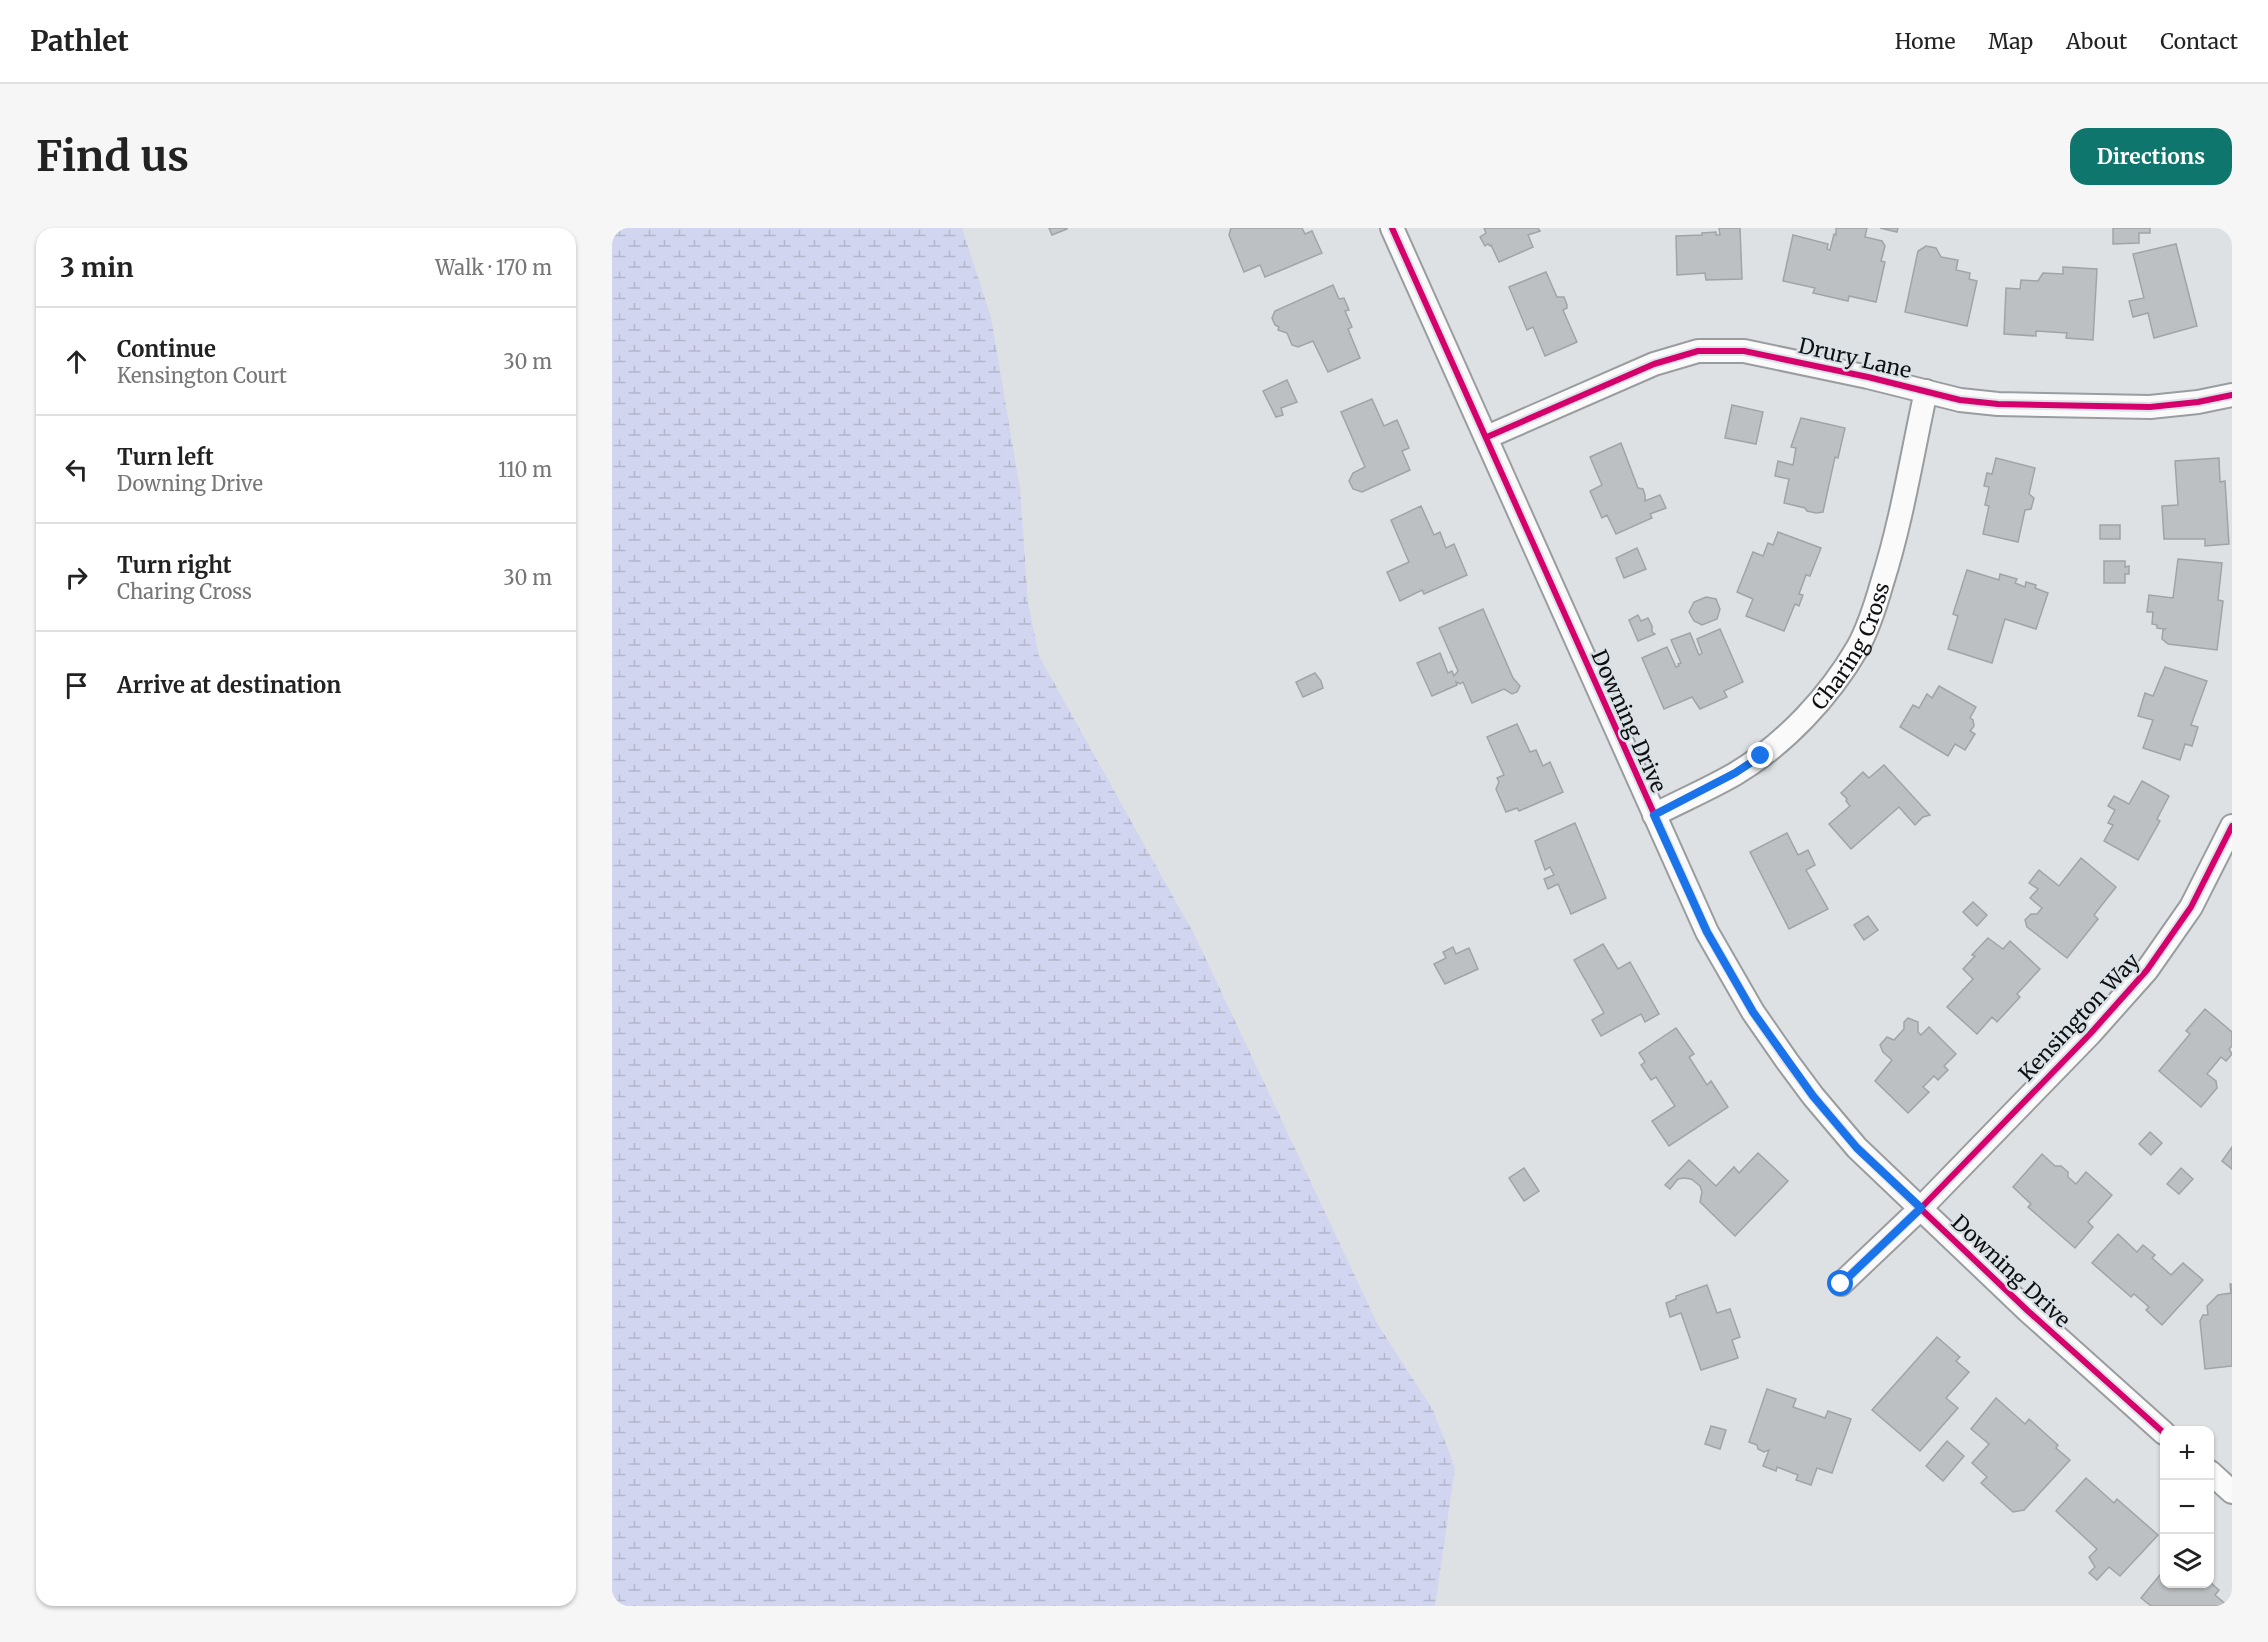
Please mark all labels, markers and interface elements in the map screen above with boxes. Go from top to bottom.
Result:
text: Pathlet [30,23,129,59]
text: Home [1895,28,1955,55]
text: Map [1988,28,2033,55]
text: About [2066,28,2127,55]
text: Contact [2160,28,2238,55]
button: Directions [2070,128,2232,185]
text: Find us [36,130,189,182]
text: 3 min [60,251,134,284]
text: Walk · 170 m [435,255,552,280]
street label: Drury Lane [1796,332,1914,384]
text: Continue [117,335,216,363]
icon: ahead [60,345,93,378]
text: 30 m [503,349,552,374]
text: Kensington Court [117,363,287,388]
text: Turn left [117,443,214,471]
icon: left [60,453,93,486]
text: 110 m [498,457,552,482]
text: Downing Drive [117,471,263,496]
text: Turn right [117,551,231,579]
icon: right [60,561,93,594]
text: 30 m [503,565,552,590]
text: Charing Cross [117,579,252,604]
street label: Charing Cross [1805,579,1895,715]
street label: Downing Drive [1586,646,1672,796]
icon: arrive [60,669,93,702]
text: Arrive at destination [117,671,341,699]
route end [1747,742,1773,768]
street label: Kensington Way [2013,947,2146,1087]
street label: Downing Drive [1946,1209,2076,1333]
route start [1827,1270,1853,1296]
map controls [2160,1426,2214,1588]
button: + [2160,1426,2214,1480]
button: − [2160,1480,2214,1534]
button: layers [2160,1534,2214,1588]

